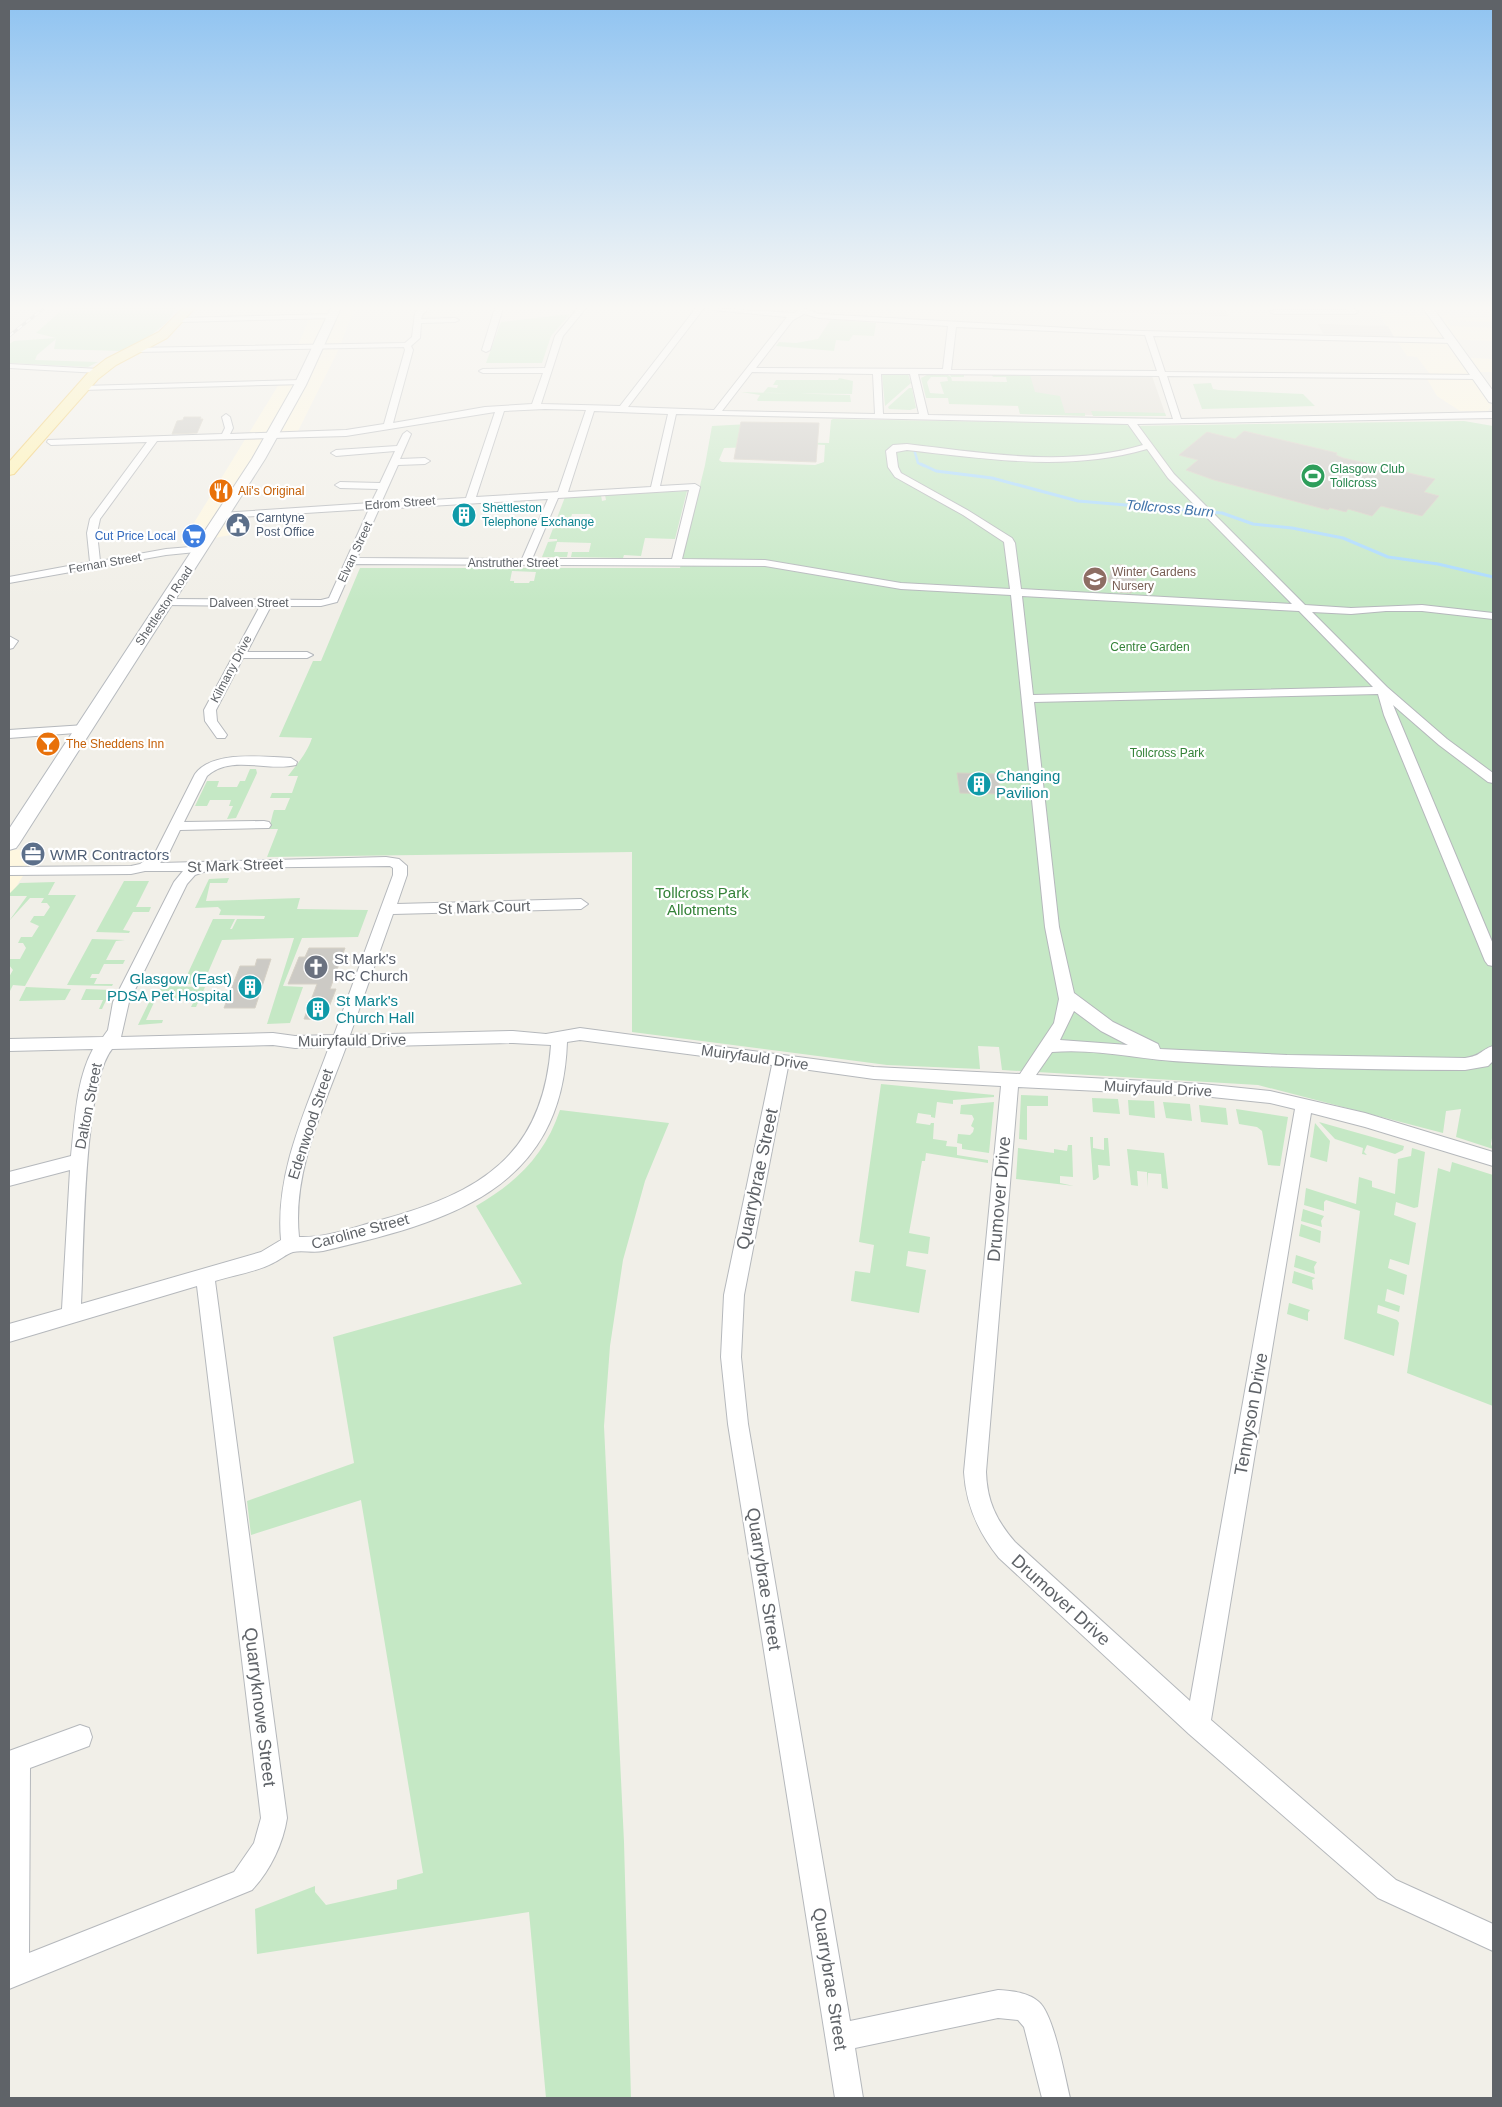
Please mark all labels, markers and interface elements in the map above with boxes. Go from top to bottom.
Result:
place label: Glasgow Club Tollcross [1330,462,1405,490]
sports icon: Glasgow Club Tollcross [1300,463,1326,489]
restaurant icon: Ali's Original [208,478,234,504]
place label: Ali's Original [238,484,304,498]
street label: Edrom Street [364,494,436,512]
water label: Tollcross Burn [1125,496,1215,520]
place label: Shettleston Telephone Exchange [482,501,594,529]
building icon: Shettleston Telephone Exchange [451,502,477,528]
place label: Carntyne Post Office [256,511,315,539]
public building icon: Carntyne Post Office [225,512,251,538]
street label: Elvan Street [335,519,375,585]
supermarket icon: Cut Price Local [181,523,207,549]
place label: Cut Price Local [95,529,176,543]
street label: Fernan Street [68,550,143,576]
street label: Anstruther Street [468,556,559,570]
street label: Shettleston Road [132,564,196,648]
place label: Winter Gardens Nursery [1112,565,1196,593]
school or university icon: Winter Gardens Nursery [1082,566,1108,592]
street label: Dalveen Street [209,596,289,610]
street label: Kilmany Drive [207,633,255,705]
park label: Centre Garden [1110,640,1190,654]
bar icon: The Sheddens Inn [35,731,61,757]
place label: The Sheddens Inn [66,737,164,751]
park label: Tollcross Park [1130,746,1205,760]
place label: Changing Pavilion [996,767,1060,801]
building icon: Changing Pavilion [966,771,992,797]
office icon: WMR Contractors [20,841,46,867]
place label: WMR Contractors [50,846,169,863]
street label: St Mark Street [187,855,284,875]
park label: Tollcross Park Allotments [655,884,749,918]
street label: St Mark Court [437,897,531,917]
place label: St Mark's RC Church [334,950,408,984]
church icon: St Mark's RC Church [303,954,329,980]
place label: Glasgow (East) PDSA Pet Hospital [107,970,232,1004]
building icon: Glasgow (East) PDSA Pet Hospital [237,974,263,1000]
place label: St Mark's Church Hall [336,992,414,1026]
building icon: St Mark's Church Hall [305,996,331,1022]
street label: Muiryfauld Drive [298,1031,406,1049]
street label: Muiryfauld Drive [700,1041,810,1073]
street label: Dalton Street [71,1061,105,1151]
street label: Edenwood Street [284,1066,336,1181]
street label: Muiryfauld Drive [1103,1077,1213,1099]
street label: Quarrybrae Street [732,1106,782,1252]
street label: Drumover Drive [984,1135,1014,1263]
street label: Caroline Street [309,1210,411,1252]
street label: Tennyson Drive [1230,1351,1272,1477]
street label: Quarrybrae Street [743,1506,785,1652]
street label: Drumover Drive [1007,1550,1115,1650]
street label: Quarryknowe Street [240,1626,280,1788]
street label: Quarrybrae Street [809,1906,851,2052]

